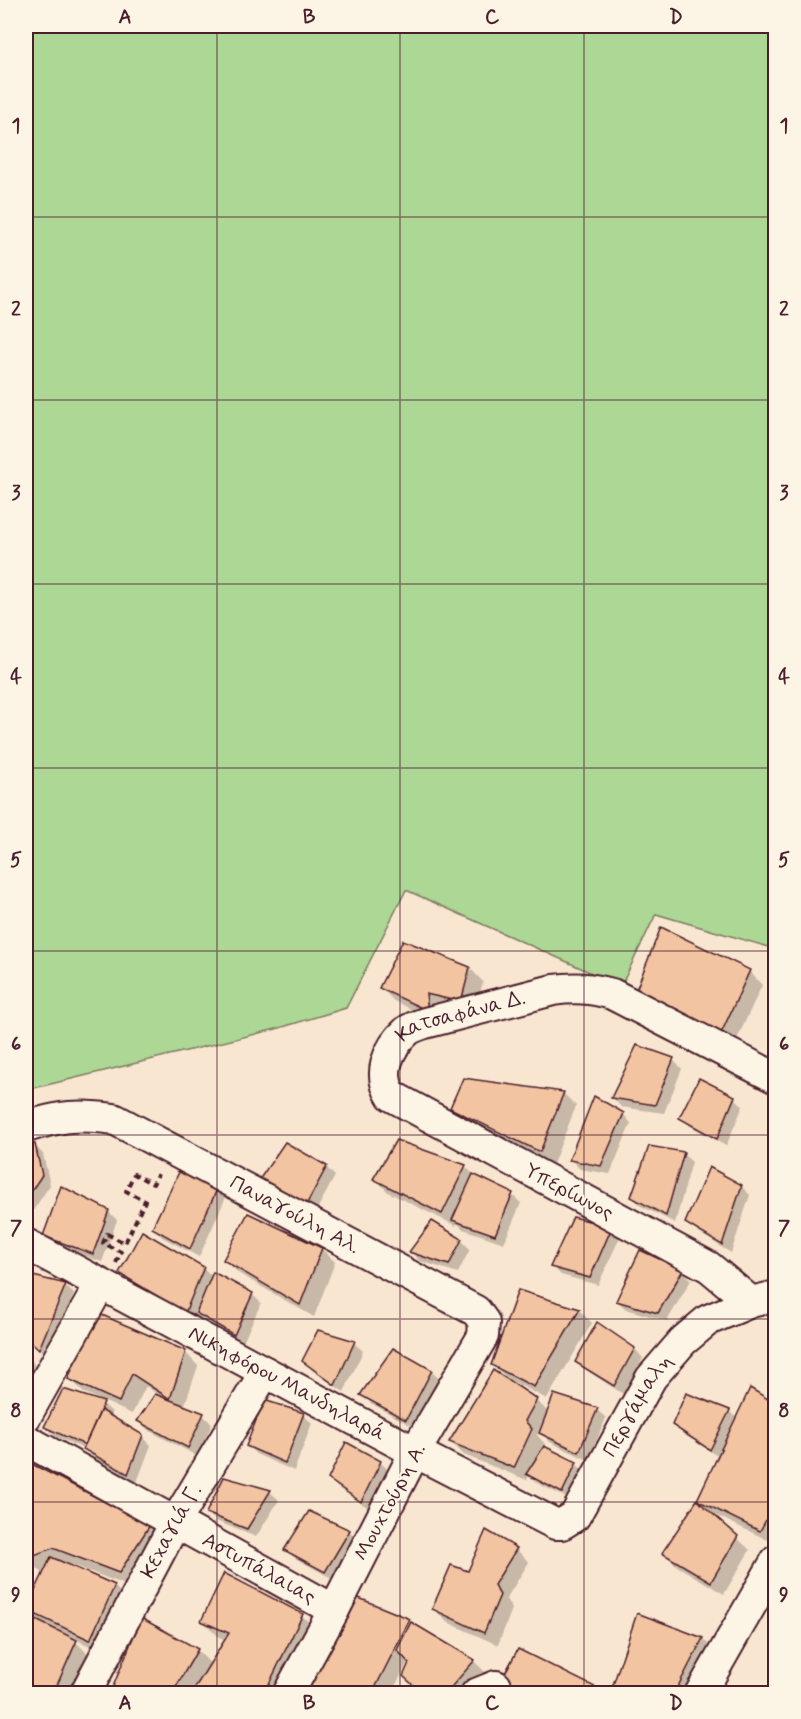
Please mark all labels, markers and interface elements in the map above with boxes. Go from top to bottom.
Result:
text: A [118,4,132,31]
text: B [303,4,316,31]
text: C [485,4,500,31]
text: D [669,4,683,31]
text: 1 [12,113,20,140]
text: 1 [780,113,788,140]
text: 2 [11,296,21,323]
text: 2 [779,296,789,323]
text: 3 [11,480,21,507]
text: 3 [779,480,789,507]
text: 4 [10,664,22,691]
text: 4 [778,664,790,691]
text: 5 [10,847,22,874]
text: 5 [778,847,790,874]
street label: Κατσαφάνα Δ. [389,984,528,1048]
text: 6 [11,1031,21,1058]
text: 6 [779,1031,789,1058]
street label: Υπερίωνος [519,1157,619,1227]
street label: Παναγούλη Αλ. [225,1169,365,1261]
text: 7 [10,1215,22,1242]
text: 7 [778,1215,790,1242]
street label: Νικηφόρου Μανδηλαρά [183,1319,391,1448]
street label: Περγάμαλη [596,1348,680,1462]
text: 8 [10,1398,22,1425]
text: 8 [778,1398,790,1425]
street label: Μουχτούρη Α. [347,1438,433,1566]
street label: Κεχαγιά Γ. [134,1479,209,1583]
street label: Αστυπάλαιας [197,1526,321,1611]
text: 9 [11,1582,21,1609]
text: 9 [779,1582,789,1609]
text: A [118,1690,132,1717]
text: B [303,1690,316,1717]
text: C [485,1690,500,1717]
text: D [669,1690,683,1717]

